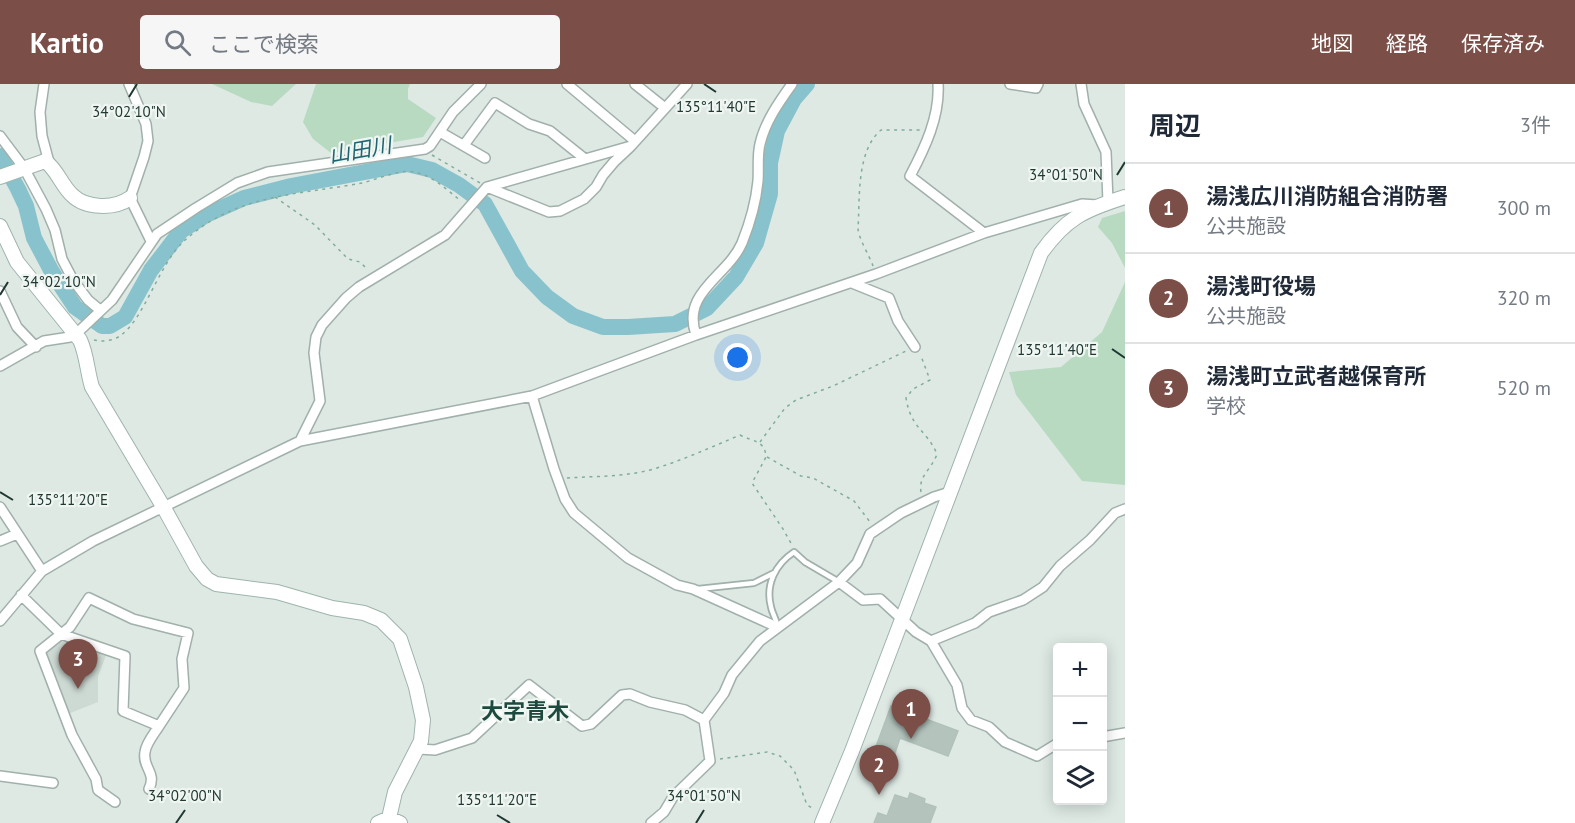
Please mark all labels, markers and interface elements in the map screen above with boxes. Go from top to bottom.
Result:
search box [140,15,560,69]
text: Kartio [30,24,104,61]
icon: search [161,26,194,59]
text: ここで検索 [209,30,319,58]
text: 地図 [1311,30,1353,57]
text: 経路 [1386,30,1428,57]
text: 保存済み [1461,30,1545,57]
text: 135°11'40"E [676,97,756,116]
text: 34°02'10"N [92,102,166,121]
text: 周辺 [1149,109,1201,142]
text: 3件 [1520,112,1551,138]
water label: 山田川 [327,131,395,169]
text: 34°01'50"N [1029,165,1103,184]
text: 湯浅広川消防組合消防署 [1206,182,1448,210]
text: 1 [1163,195,1174,221]
text: 300 m [1497,195,1551,221]
text: 公共施設 [1206,213,1286,239]
text: 34°02'10"N [22,272,96,291]
text: 湯浅町役場 [1206,272,1316,300]
text: 2 [1163,285,1174,311]
text: 320 m [1497,285,1551,311]
text: 公共施設 [1206,303,1286,329]
text: 135°11'40"E [1017,340,1097,359]
your location [723,343,752,372]
text: 湯浅町立武者越保育所 [1206,362,1426,390]
text: 3 [1163,375,1174,401]
text: 520 m [1497,375,1551,401]
text: 学校 [1206,393,1246,419]
text: 135°11'20"E [28,490,108,509]
pin: 3 [58,640,98,689]
map controls [1053,643,1107,805]
button: + [1053,643,1107,697]
pin: 1 [892,690,930,739]
district label: 大字青木 [481,697,569,725]
button: − [1053,697,1107,751]
pin: 2 [860,746,898,795]
button: layers [1053,751,1107,805]
text: 34°02'00"N [148,786,222,805]
text: 34°01'50"N [667,786,741,805]
text: 135°11'20"E [457,790,537,809]

